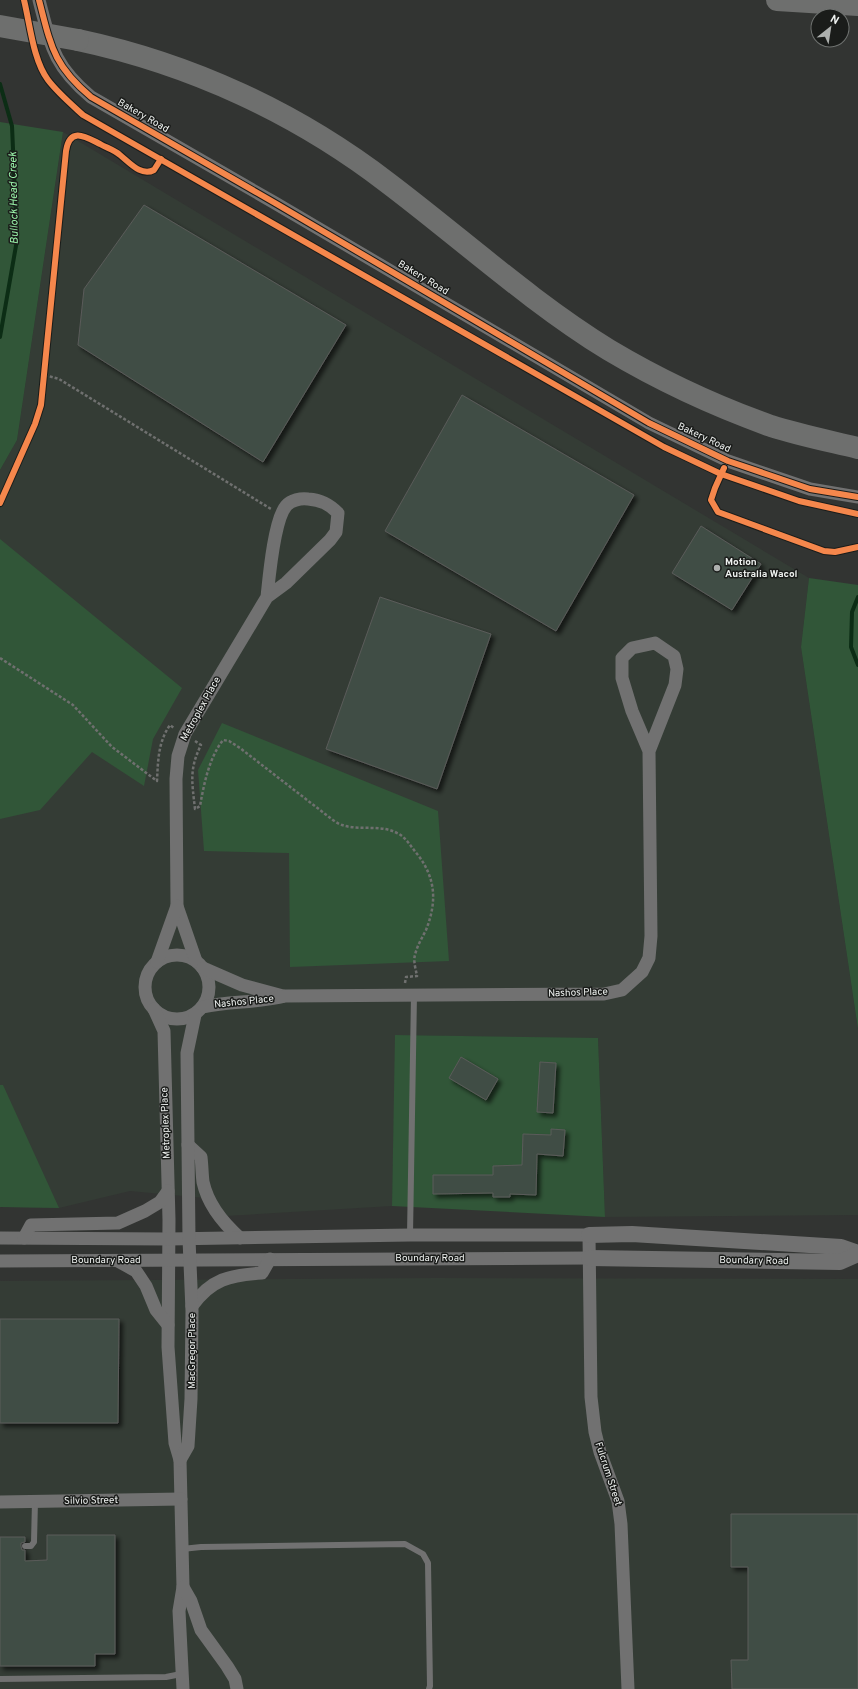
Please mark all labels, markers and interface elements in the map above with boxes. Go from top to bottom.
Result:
north arrow [810,8,850,48]
text: N [828,12,841,28]
street label: Bakery Road [115,96,171,136]
water label: Bullock Head Creek [6,151,22,244]
street label: Bakery Road [395,258,451,298]
street label: Bakery Road [675,420,733,456]
place label: Motion Australia Wacol [725,556,798,581]
marker: Motion Australia Wacol [712,563,722,573]
street label: Metroplex Place [178,675,224,743]
street label: Nashos Place [548,985,608,1001]
street label: Nashos Place [214,992,274,1012]
street label: Metroplex Place [158,1087,174,1159]
street label: Boundary Road [395,1252,465,1265]
street label: Boundary Road [71,1254,141,1267]
street label: Boundary Road [719,1254,789,1268]
street label: MacGregor Place [186,1313,199,1389]
street label: Fulcrum Street [592,1440,625,1508]
street label: Silvio Street [64,1494,118,1508]

